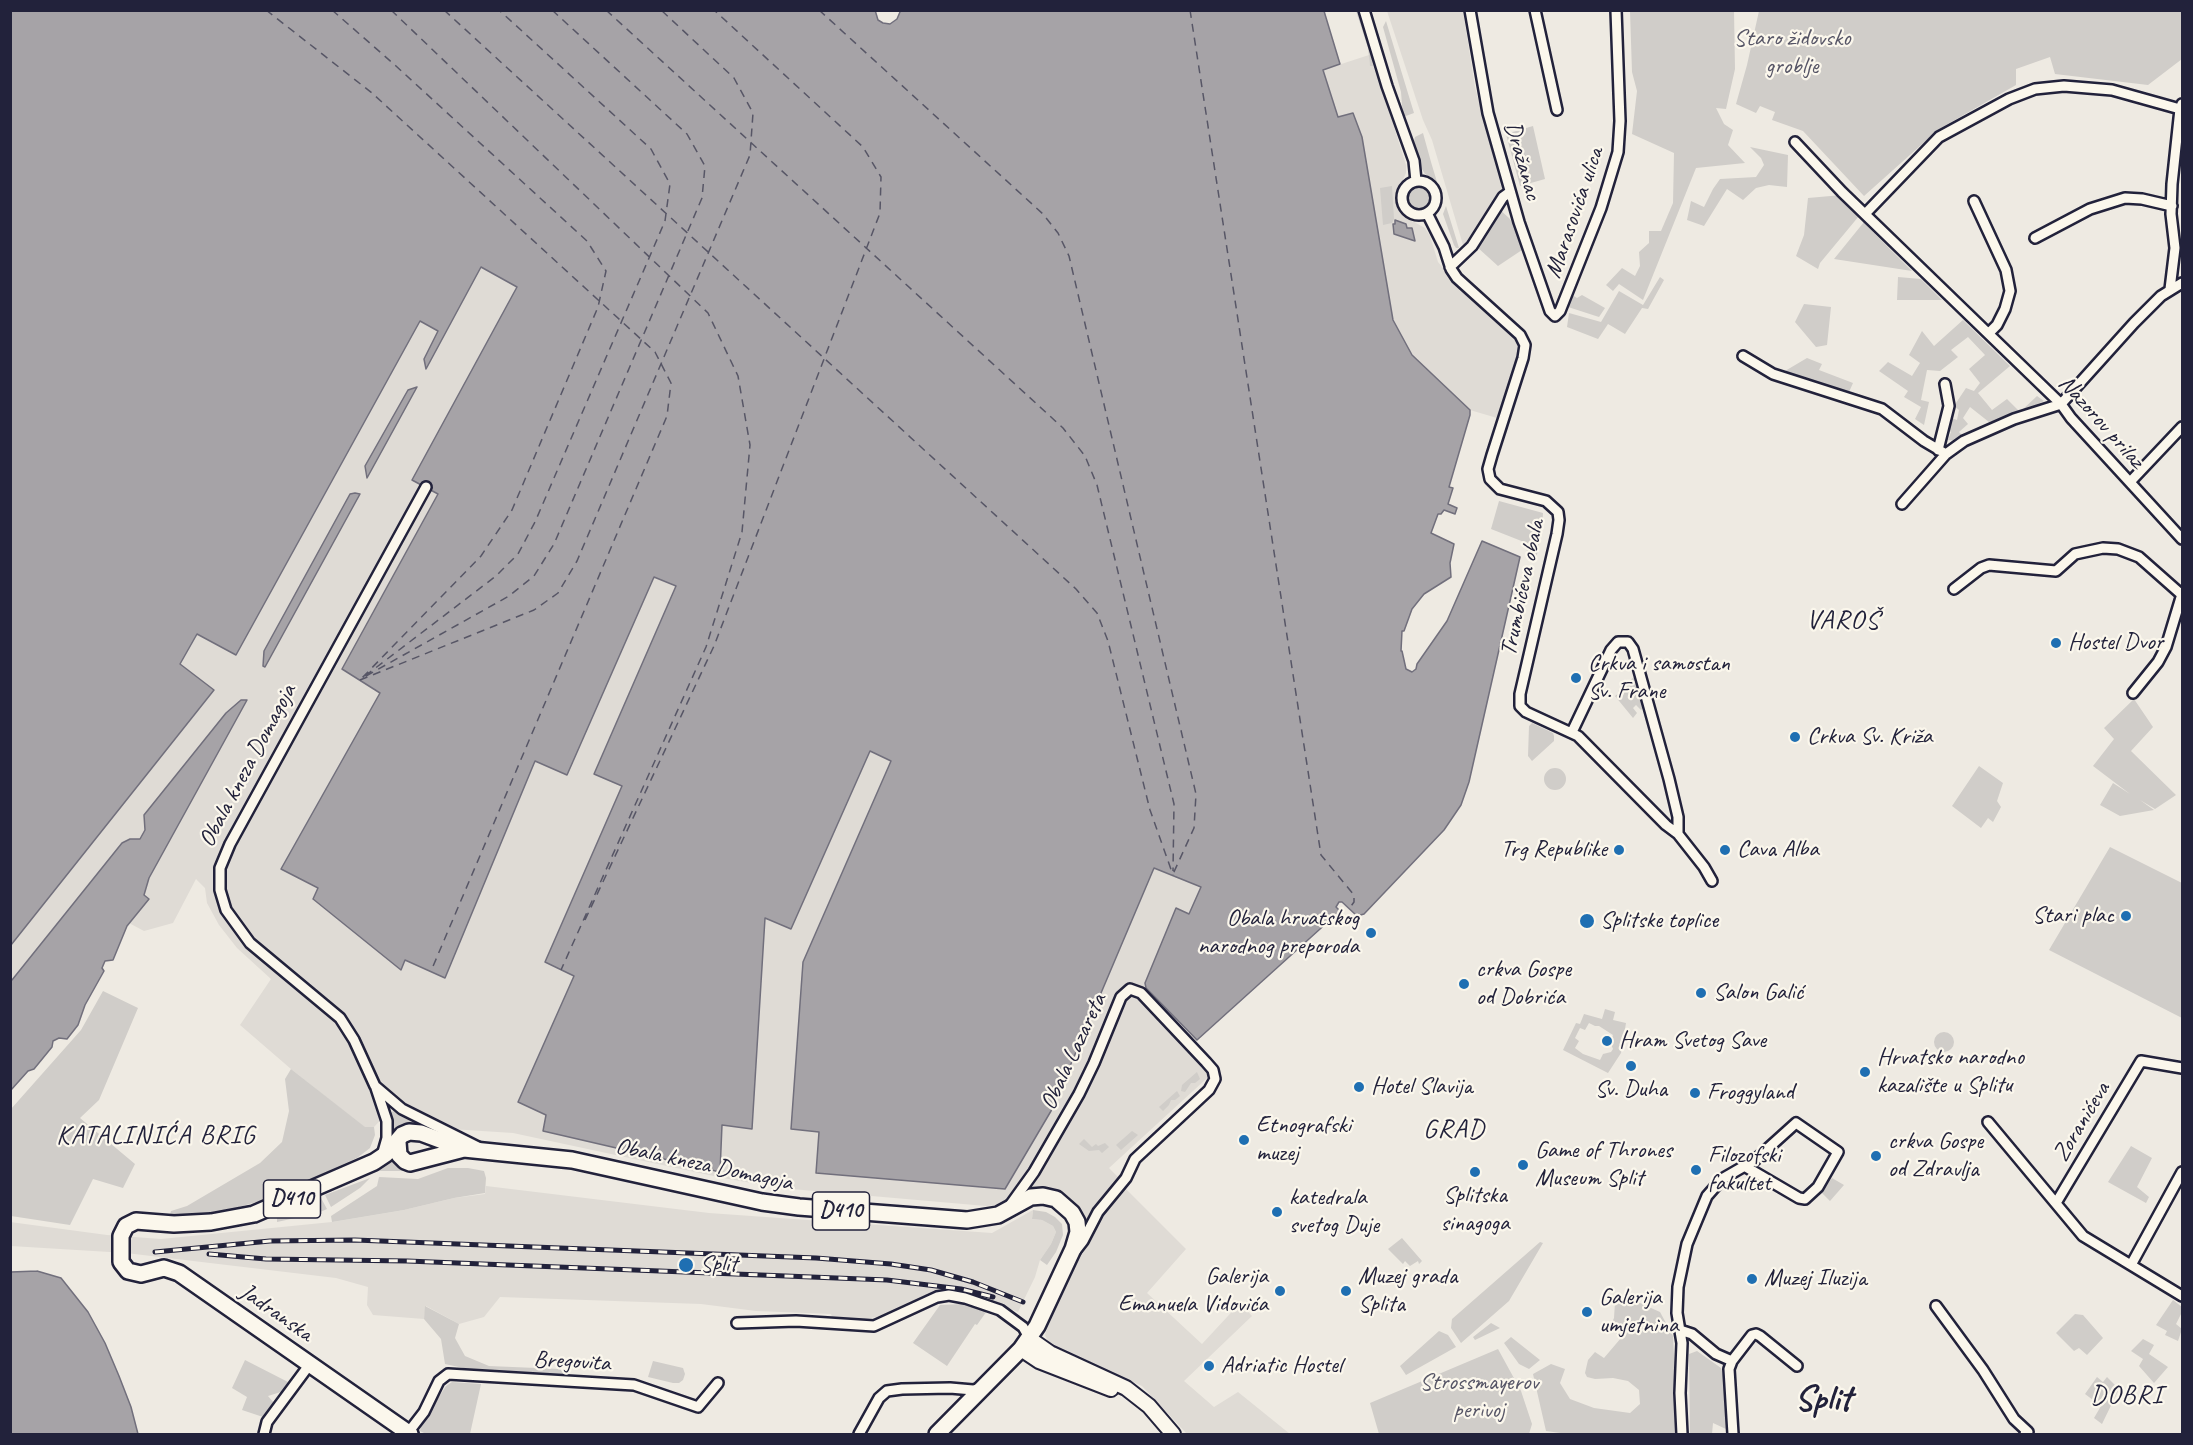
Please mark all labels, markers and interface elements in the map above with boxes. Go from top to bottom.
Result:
park label: Staro židovsko groblje [1734,25,1850,81]
street label: Dražanac [1497,119,1547,203]
street label: Marasovića ulica [1539,144,1611,282]
street label: Nazorov prilaz [2052,370,2150,474]
street label: Trumbićeva obala [1495,517,1551,659]
district label: VAROŠ [1807,605,1879,637]
place label: Hostel Dvor [2068,629,2163,657]
marker: Hostel Dvor [2049,636,2063,650]
place label: Crkva i samostan Sv. Frane [1588,650,1730,706]
marker: Crkva i samostan Sv. Frane [1569,671,1583,685]
street label: Obala kneza Domagoja [193,680,303,852]
place label: Crkva Sv. Križa [1807,723,1932,751]
marker: Crkva Sv. Križa [1788,730,1802,744]
place label: Trg Republike [1501,836,1607,864]
place label: Cava Alba [1737,836,1819,864]
marker: Trg Republike [1612,843,1626,857]
marker: Cava Alba [1718,843,1732,857]
place label: Stari plac [2032,902,2114,930]
place label: Obala hrvatskog narodnog preporoda [1197,905,1359,961]
place label: Splitske toplice [1600,907,1718,935]
marker: Stari plac [2119,909,2133,923]
marker: Splitske toplice [1578,912,1596,930]
marker: Obala hrvatskog narodnog preporoda [1364,926,1378,940]
place label: crkva Gospe od Dobrića [1476,956,1571,1012]
marker: crkva Gospe od Dobrića [1457,977,1471,991]
place label: Salon Galić [1713,979,1803,1007]
marker: Salon Galić [1694,986,1708,1000]
street label: Obala Lazareta [1035,989,1113,1115]
place label: Hram Svetog Save [1619,1027,1766,1055]
marker: Hram Svetog Save [1600,1034,1614,1048]
place label: Hrvatsko narodno kazalište u Splitu [1877,1044,2024,1100]
marker: Sv. Duha [1624,1059,1638,1073]
marker: Hrvatsko narodno kazalište u Splitu [1858,1065,1872,1079]
place label: Hotel Slavija [1371,1073,1472,1101]
place label: Sv. Duha [1595,1076,1667,1104]
street label: Zoranićeva [2047,1077,2117,1167]
place label: Froggyland [1707,1079,1794,1107]
marker: Hotel Slavija [1352,1080,1366,1094]
marker: Froggyland [1688,1086,1702,1100]
place label: Etnografski muzej [1256,1112,1351,1168]
district label: GRAD [1423,1114,1485,1146]
district label: KATALINIĆA BRIG [56,1120,256,1152]
place label: crkva Gospe od Zdravlja [1888,1128,1983,1184]
street label: Obala kneza Domagoja [613,1132,795,1198]
marker: Etnografski muzej [1237,1133,1251,1147]
place label: Game of Thrones Museum Split [1535,1137,1672,1193]
place label: Filozofski fakultet [1708,1142,1781,1198]
marker: crkva Gospe od Zdravlja [1869,1149,1883,1163]
marker: Game of Thrones Museum Split [1516,1158,1530,1172]
marker: Filozofski fakultet [1689,1163,1703,1177]
marker: Splitska sinagoga [1468,1165,1482,1179]
road number: D410 [264,1180,320,1218]
place label: Splitska sinagoga [1440,1182,1510,1238]
place label: katedrala svetog Duje [1289,1184,1379,1240]
road number: D410 [812,1192,870,1230]
marker: katedrala svetog Duje [1270,1205,1284,1219]
place label: Split [700,1251,737,1279]
marker: Split [677,1256,695,1274]
place label: Galerija Emanuela Vidovića [1118,1263,1268,1319]
place label: Muzej grada Splita [1358,1263,1457,1319]
place label: Muzej Iluzija [1764,1265,1867,1293]
marker: Muzej Iluzija [1745,1272,1759,1286]
street label: Jadranska [234,1277,318,1349]
marker: Galerija Emanuela Vidovića [1273,1284,1287,1298]
marker: Muzej grada Splita [1339,1284,1353,1298]
place label: Galerija umjetnina [1599,1284,1679,1340]
marker: Galerija umjetnina [1580,1305,1594,1319]
street label: Bregovita [533,1346,611,1378]
place label: Adriatic Hostel [1221,1352,1342,1380]
marker: Adriatic Hostel [1202,1359,1216,1373]
park label: Strossmayerov perivoj [1420,1369,1538,1425]
district label: Split [1795,1379,1851,1423]
district label: DOBRI [2091,1380,2163,1412]

